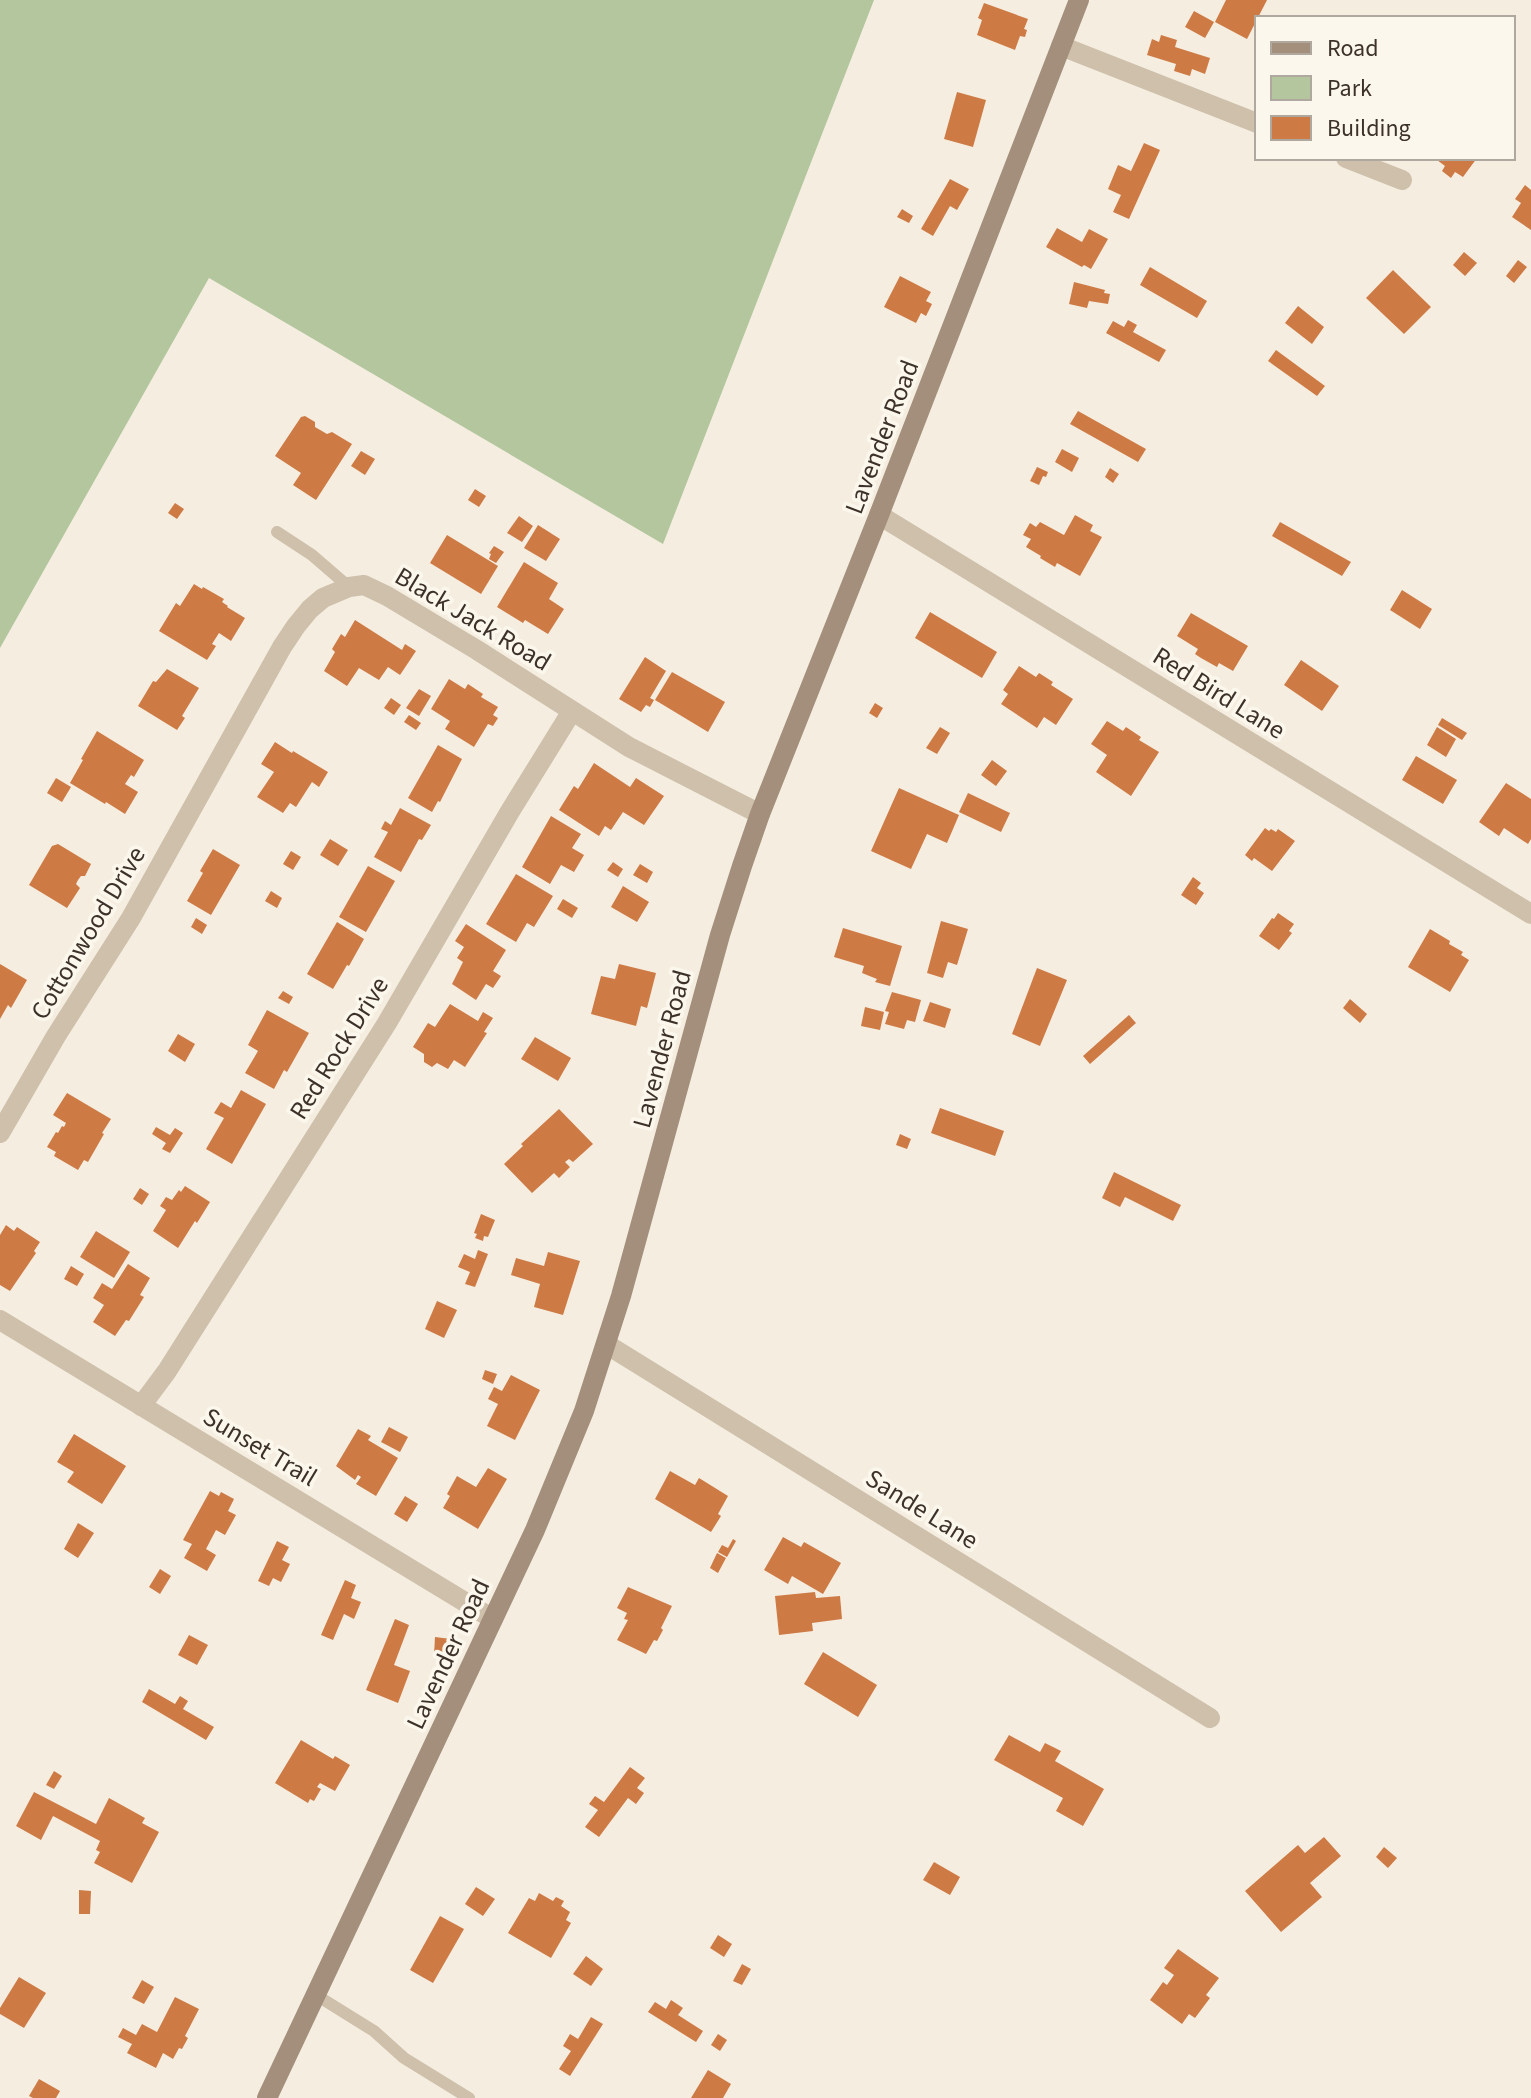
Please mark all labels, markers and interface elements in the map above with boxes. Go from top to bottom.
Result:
legend [1255,16,1515,160]
text: Road [1327,31,1379,66]
text: Park [1327,71,1372,106]
text: Building [1327,111,1411,146]
street label: Lavender Road [836,355,928,519]
street label: Black Jack Road [388,558,558,680]
street label: Red Bird Lane [1146,638,1292,748]
street label: Cottonwood Drive [22,839,154,1027]
street label: Lavender Road [623,966,701,1132]
street label: Red Rock Drive [280,970,398,1126]
street label: Sunset Trail [196,1398,324,1496]
street label: Sande Lane [859,1460,985,1558]
street label: Lavender Road [397,1573,499,1735]

